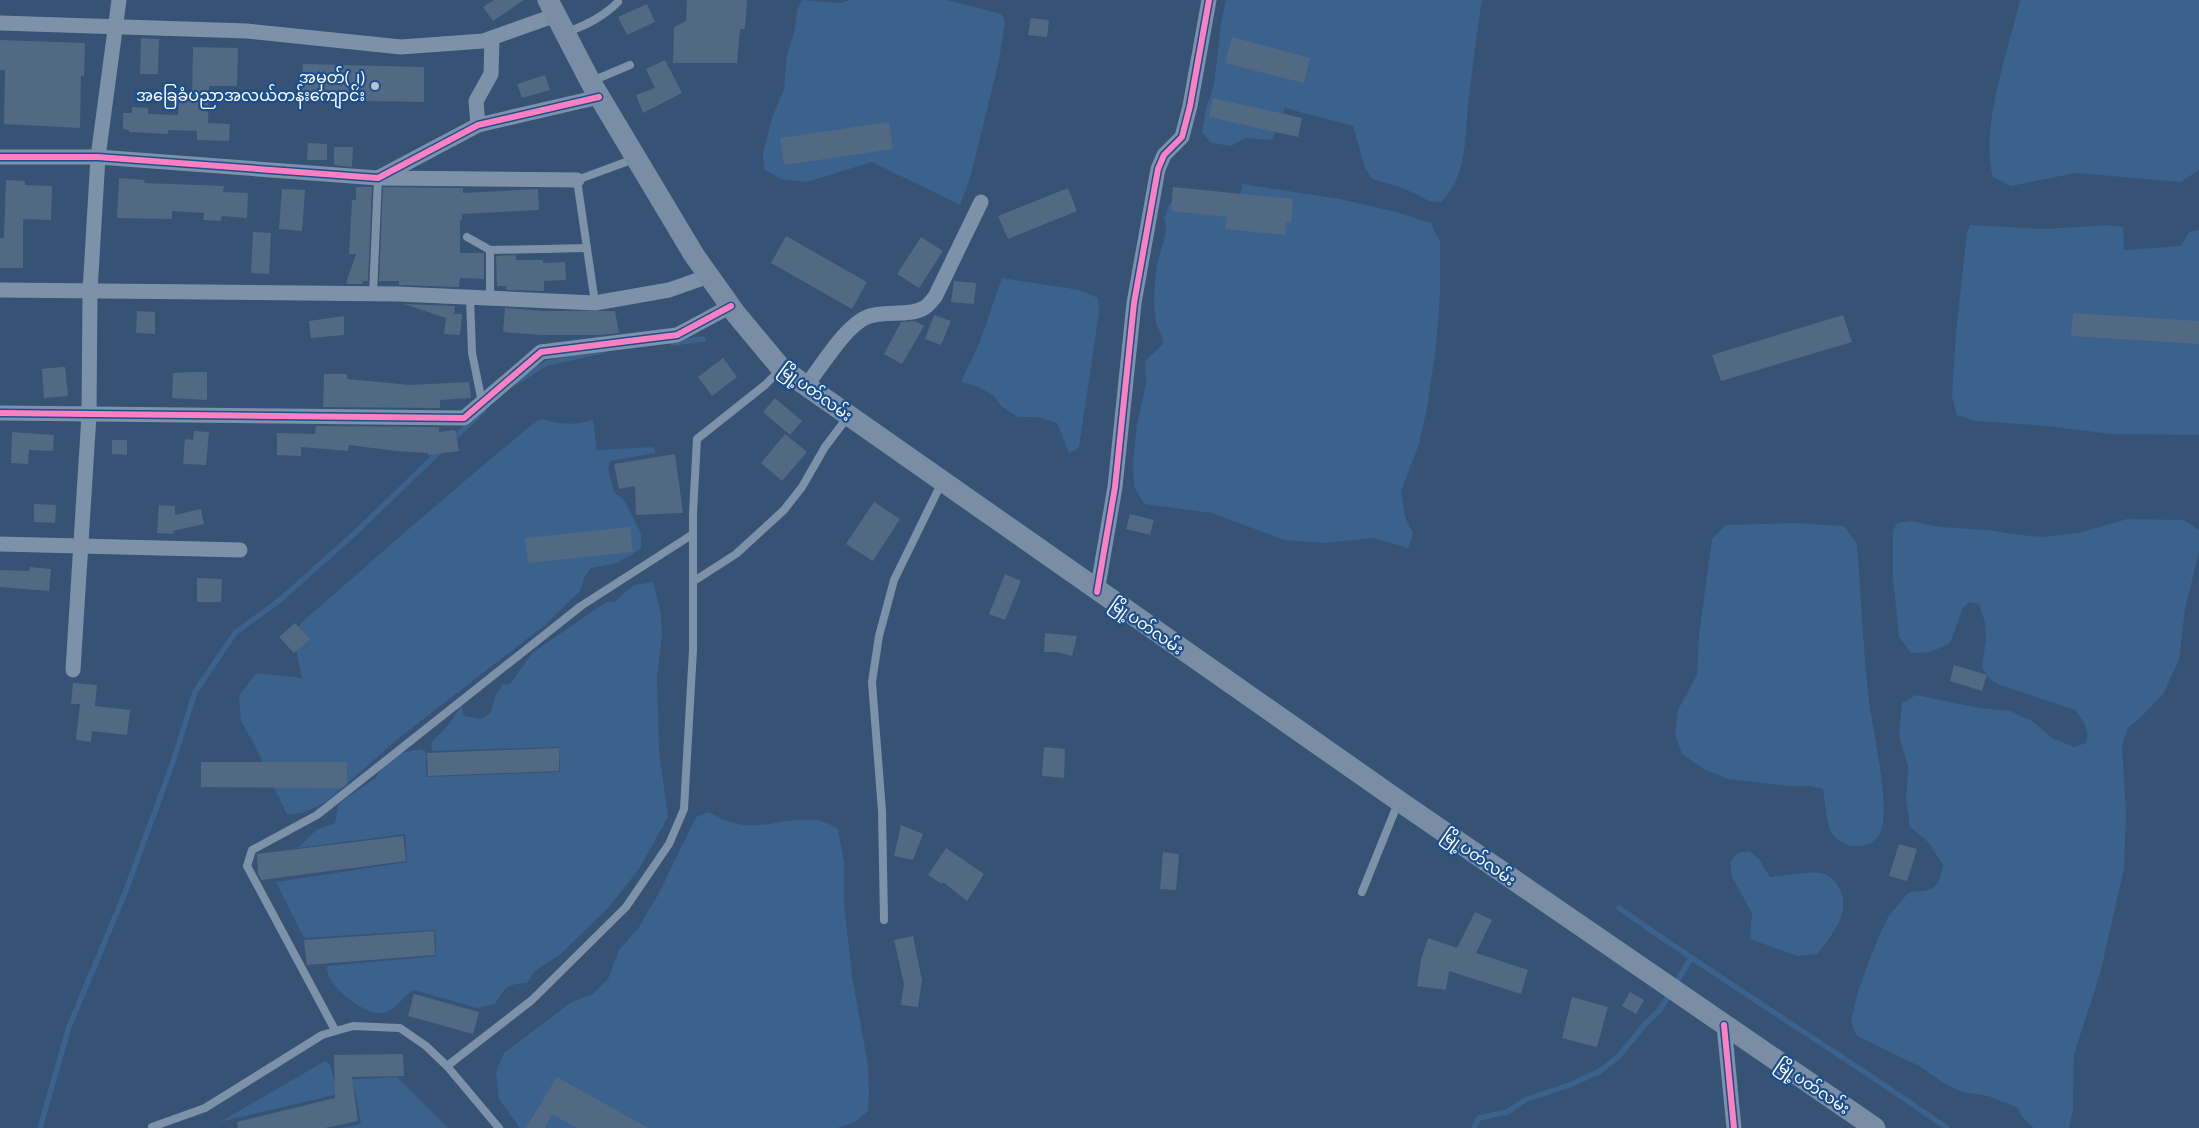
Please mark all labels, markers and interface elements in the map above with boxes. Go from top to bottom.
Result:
place label: အမှတ်(၂) အခြေခံပညာအလယ်တန်းကျောင်း [136,66,365,109]
marker: အမှတ်(၂) အခြေခံပညာအလယ်တန်းကျောင်း [369,80,381,92]
street label: မြို့ပတ်လမ်း [773,358,857,428]
street label: မြို့ပတ်လမ်း [1104,593,1188,662]
street label: မြို့ပတ်လမ်း [1436,824,1520,893]
street label: မြို့ပတ်လမ်း [1770,1053,1854,1121]

